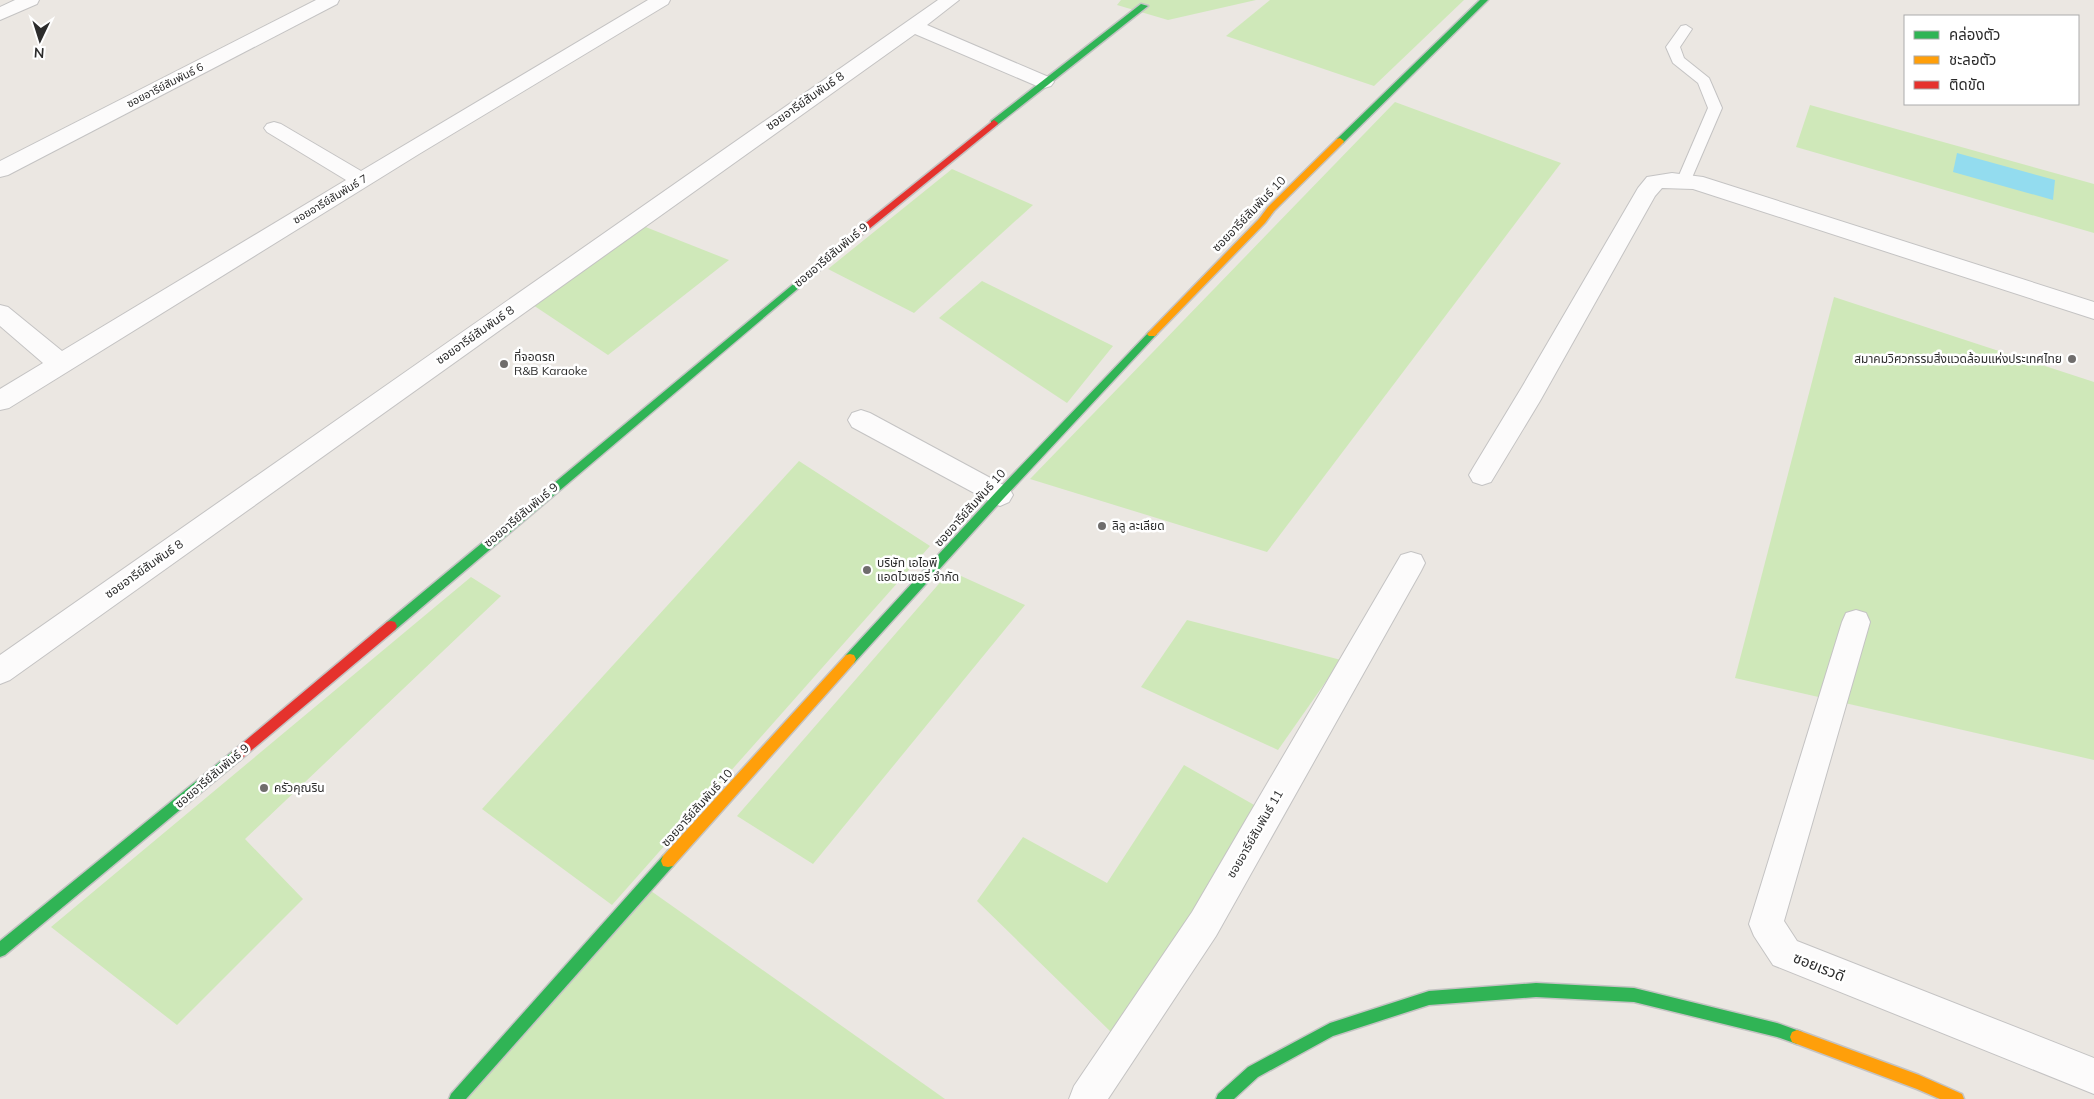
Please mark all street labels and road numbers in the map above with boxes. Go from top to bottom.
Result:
street label: ซอยอารีย์สัมพันธ์ 6 [124,59,206,110]
street label: ซอยอารีย์สัมพันธ์ 8 [763,68,847,133]
street label: ซอยอารีย์สัมพันธ์ 7 [290,171,370,227]
street label: ซอยอารีย์สัมพันธ์ 10 [1209,173,1289,255]
street label: ซอยอารีย์สัมพันธ์ 9 [791,219,871,290]
street label: ซอยอารีย์สัมพันธ์ 8 [433,302,517,367]
street label: ซอยอารีย์สัมพันธ์ 10 [931,466,1008,550]
street label: ซอยอารีย์สัมพันธ์ 9 [481,479,561,550]
street label: ซอยอารีย์สัมพันธ์ 8 [102,536,186,601]
street label: ซอยอารีย์สัมพันธ์ 9 [172,740,252,811]
street label: ซอยอารีย์สัมพันธ์ 10 [658,766,735,850]
street label: ซอยอารีย์สัมพันธ์ 11 [1223,787,1286,881]
street label: ซอยเรวดี [1791,948,1848,985]

